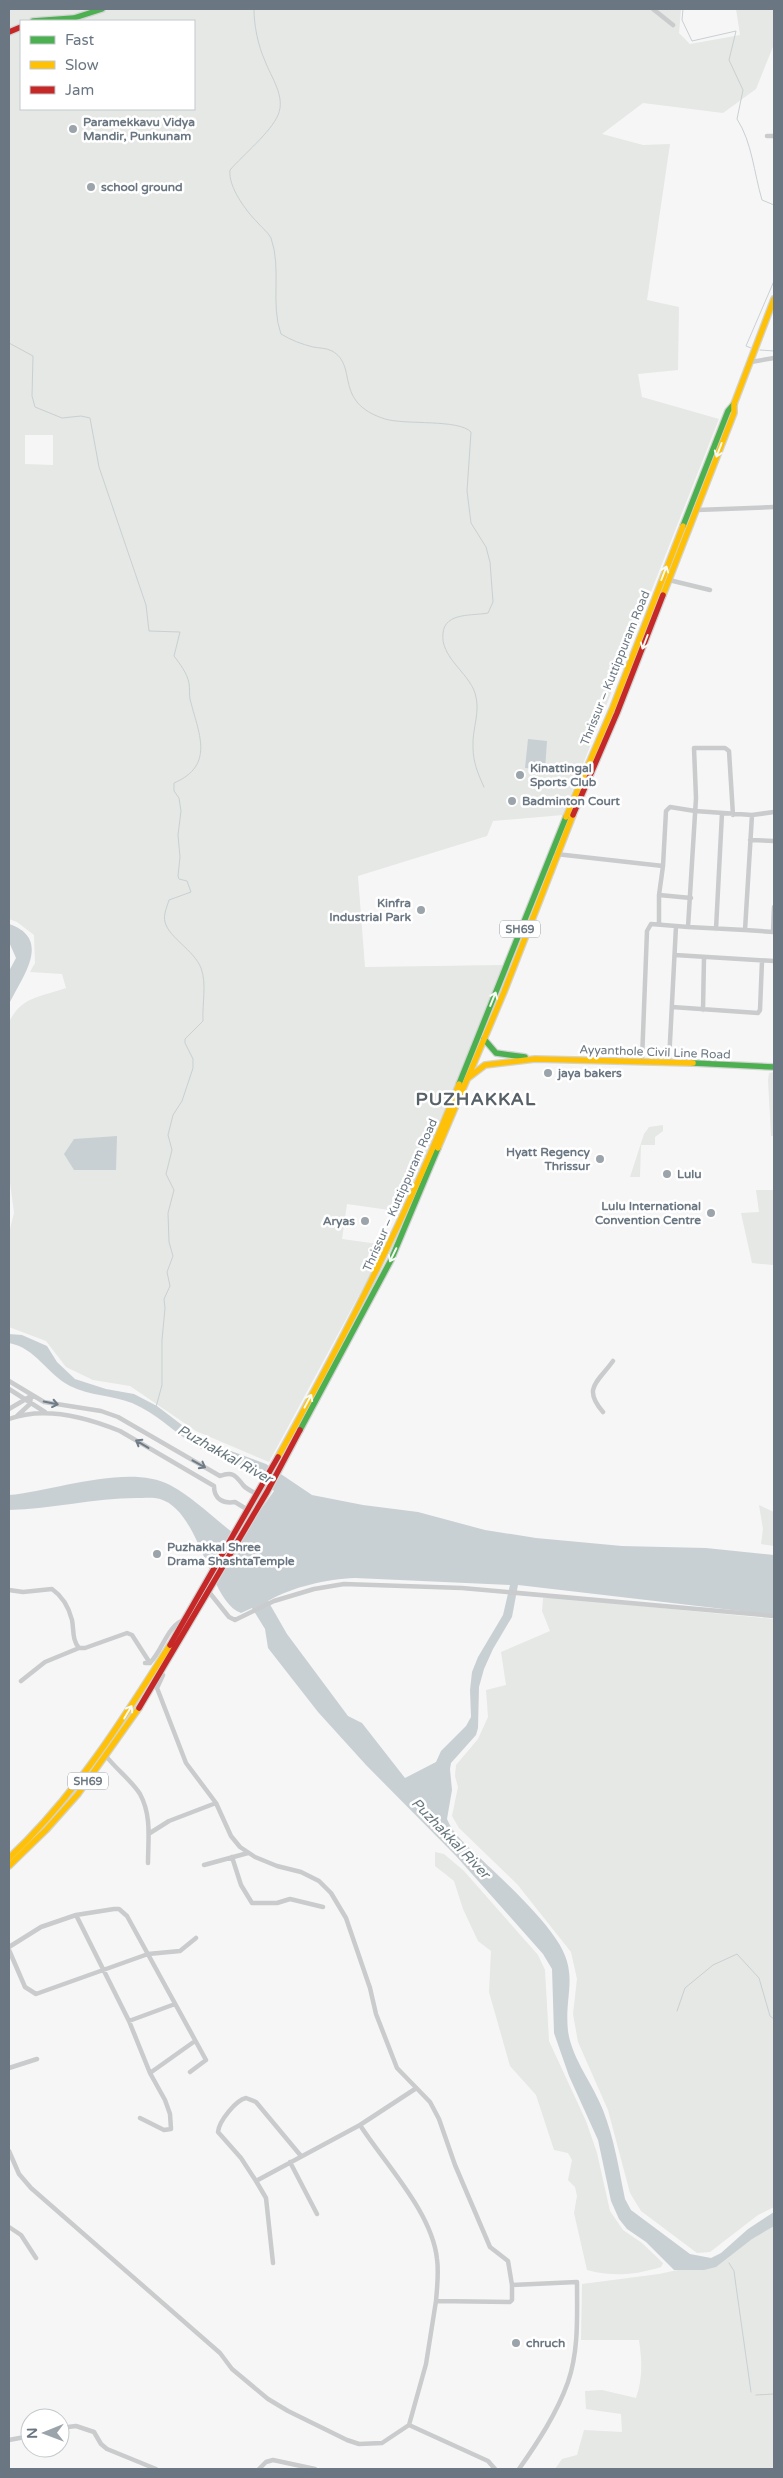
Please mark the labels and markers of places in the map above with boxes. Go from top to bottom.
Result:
place label: Paramekkavu Vidya Mandir, Punkunam [83,115,195,143]
marker: Paramekkavu Vidya Mandir, Punkunam [67,123,79,135]
place label: school ground [101,180,183,195]
marker: school ground [85,181,97,193]
place label: Kinattingal Sports Club [530,761,597,790]
marker: Kinattingal Sports Club [514,769,526,781]
place label: Badminton Court [522,794,620,808]
marker: Badminton Court [506,795,518,807]
place label: Kinfra Industrial Park [329,896,411,924]
marker: Kinfra Industrial Park [415,904,427,916]
place label: jaya bakers [557,1066,622,1081]
marker: jaya bakers [542,1067,554,1079]
place label: Hyatt Regency Thrissur [506,1145,591,1173]
marker: Hyatt Regency Thrissur [594,1153,606,1165]
place label: Lulu [677,1167,702,1181]
marker: Lulu [661,1168,673,1180]
place label: Lulu International Convention Centre [595,1199,701,1227]
marker: Lulu International Convention Centre [705,1207,717,1219]
place label: Aryas [323,1214,355,1229]
marker: Aryas [359,1215,371,1227]
place label: Puzhakkal Shree Drama ShashtaTemple [167,1540,295,1569]
marker: Puzhakkal Shree Drama ShashtaTemple [151,1548,163,1560]
place label: chruch [526,2336,565,2350]
marker: chruch [510,2337,522,2349]

